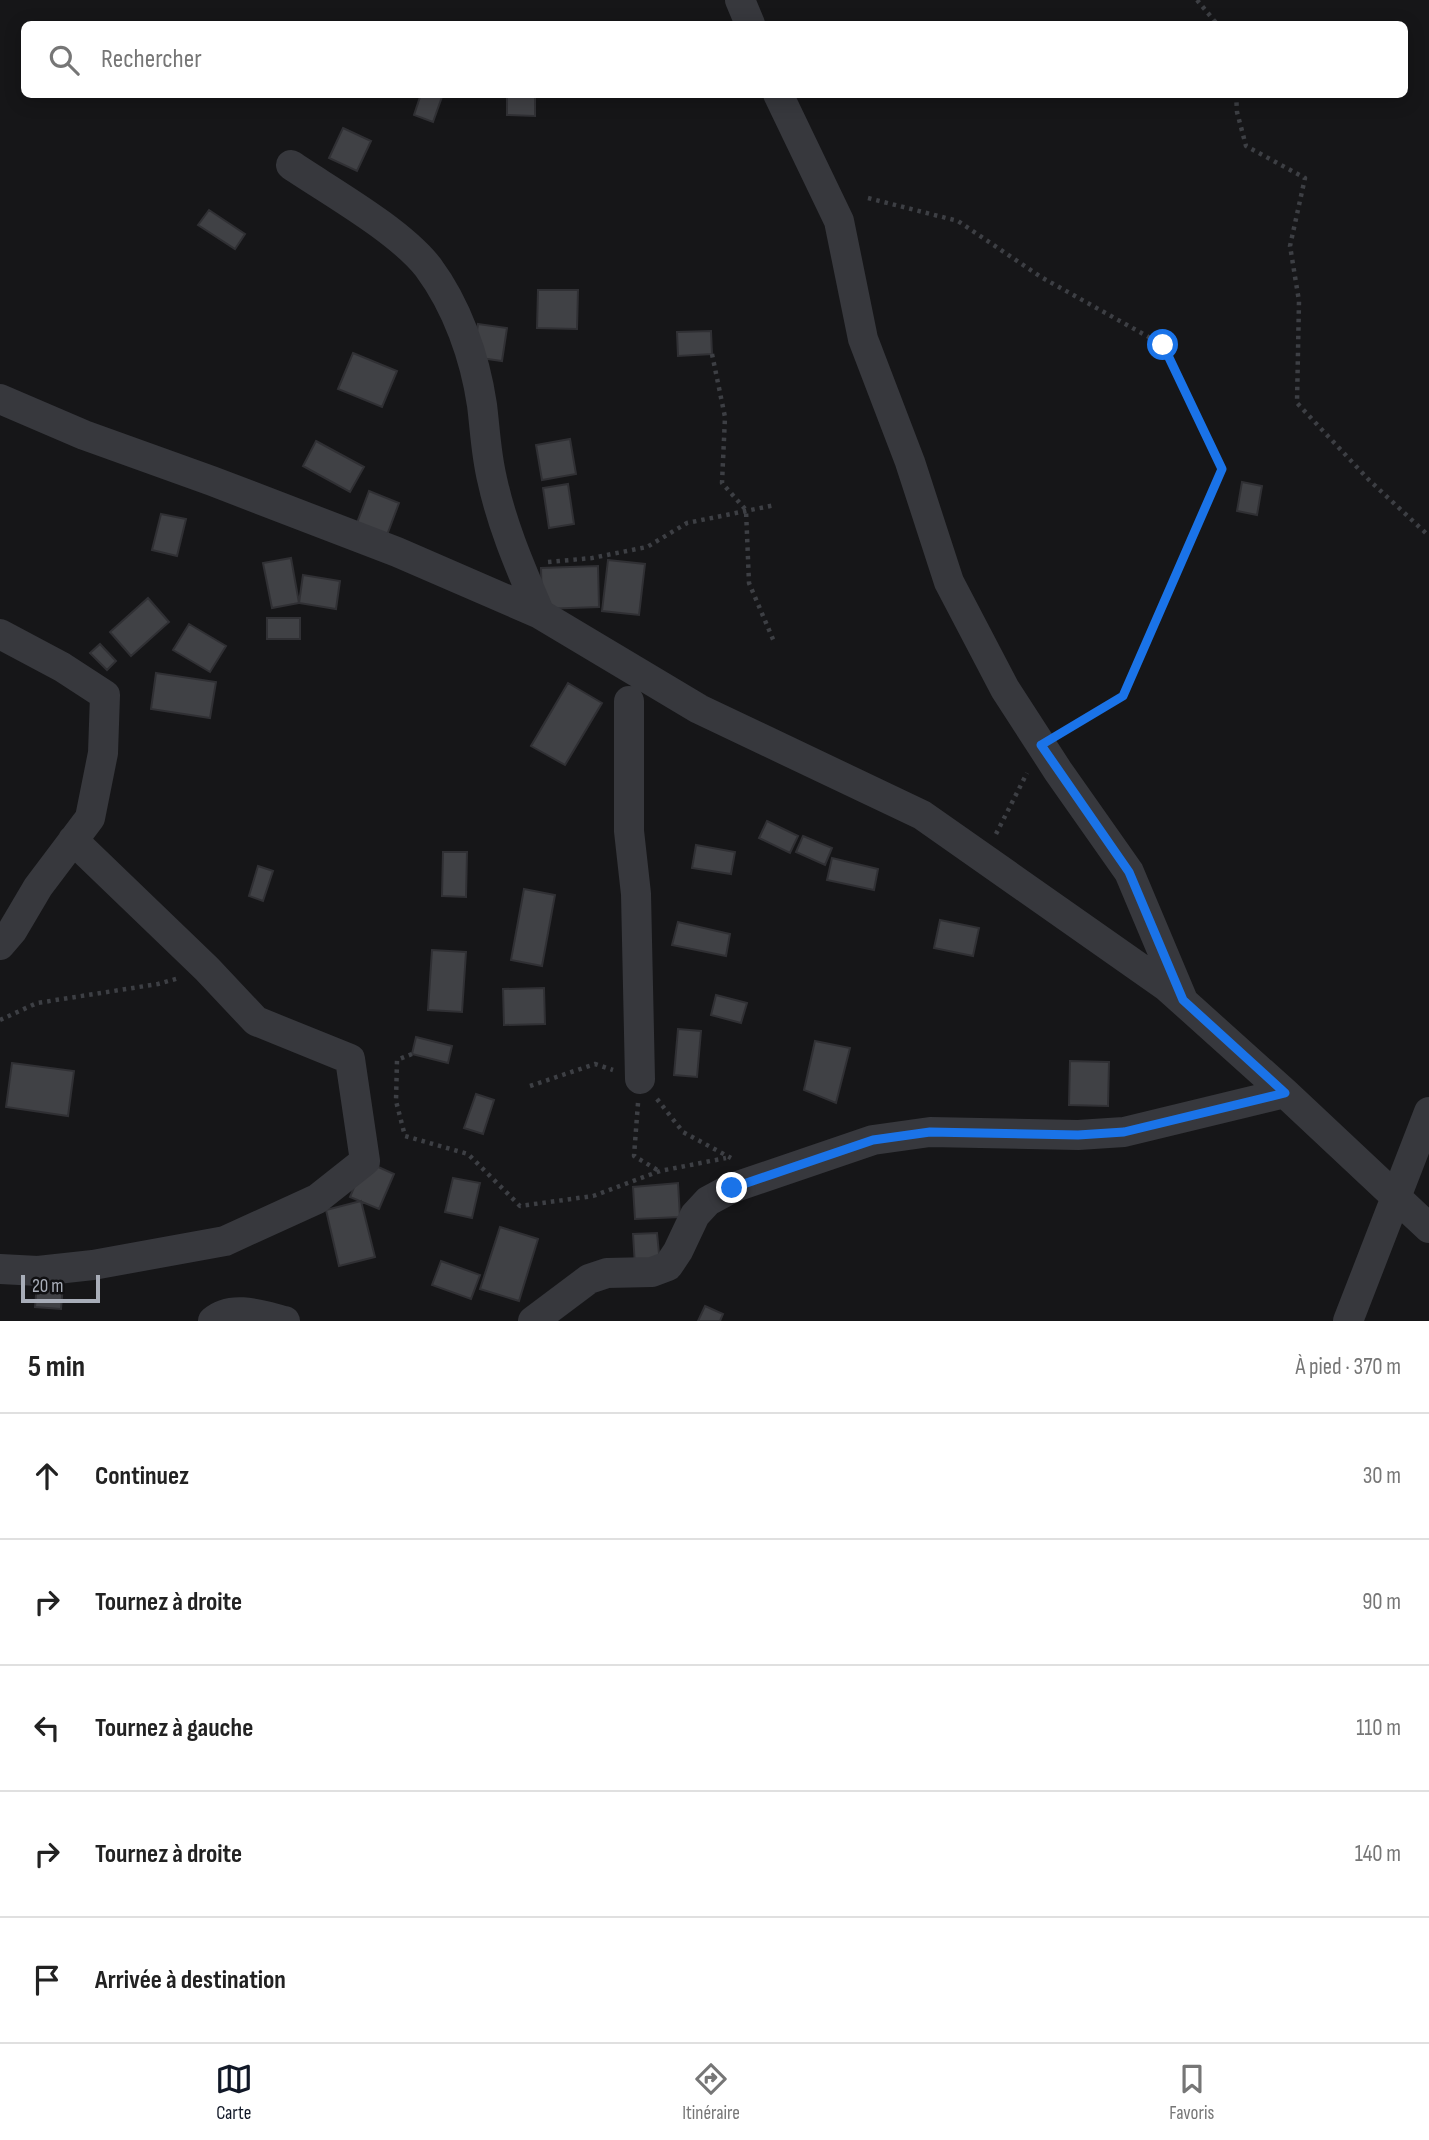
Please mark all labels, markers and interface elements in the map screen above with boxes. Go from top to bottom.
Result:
search box [21,21,1408,98]
icon: search [45,41,83,79]
text: Rechercher [101,44,202,75]
route start [1147,329,1178,360]
route end [716,1172,747,1203]
scale bar [21,1272,100,1304]
text: 20 m [32,1275,64,1298]
text: 5 min [28,1349,85,1385]
text: À pied · 370 m [1296,1353,1401,1381]
icon: ahead [28,1457,66,1495]
text: Continuez [95,1461,189,1492]
text: 30 m [1363,1462,1401,1490]
icon: right [28,1583,66,1621]
text: Tournez à droite [95,1587,242,1618]
text: 90 m [1362,1588,1401,1616]
icon: left [28,1709,66,1747]
text: Tournez à gauche [95,1713,253,1744]
text: 110 m [1356,1714,1401,1742]
icon: right [28,1835,66,1873]
text: Tournez à droite [95,1839,242,1870]
text: 140 m [1355,1840,1401,1868]
icon: arrive [28,1961,66,1999]
text: Arrivée à destination [95,1965,286,1996]
tab: Carte [215,2060,253,2125]
tab: Itinéraire [682,2060,740,2125]
tab: Favoris [1169,2060,1214,2125]

